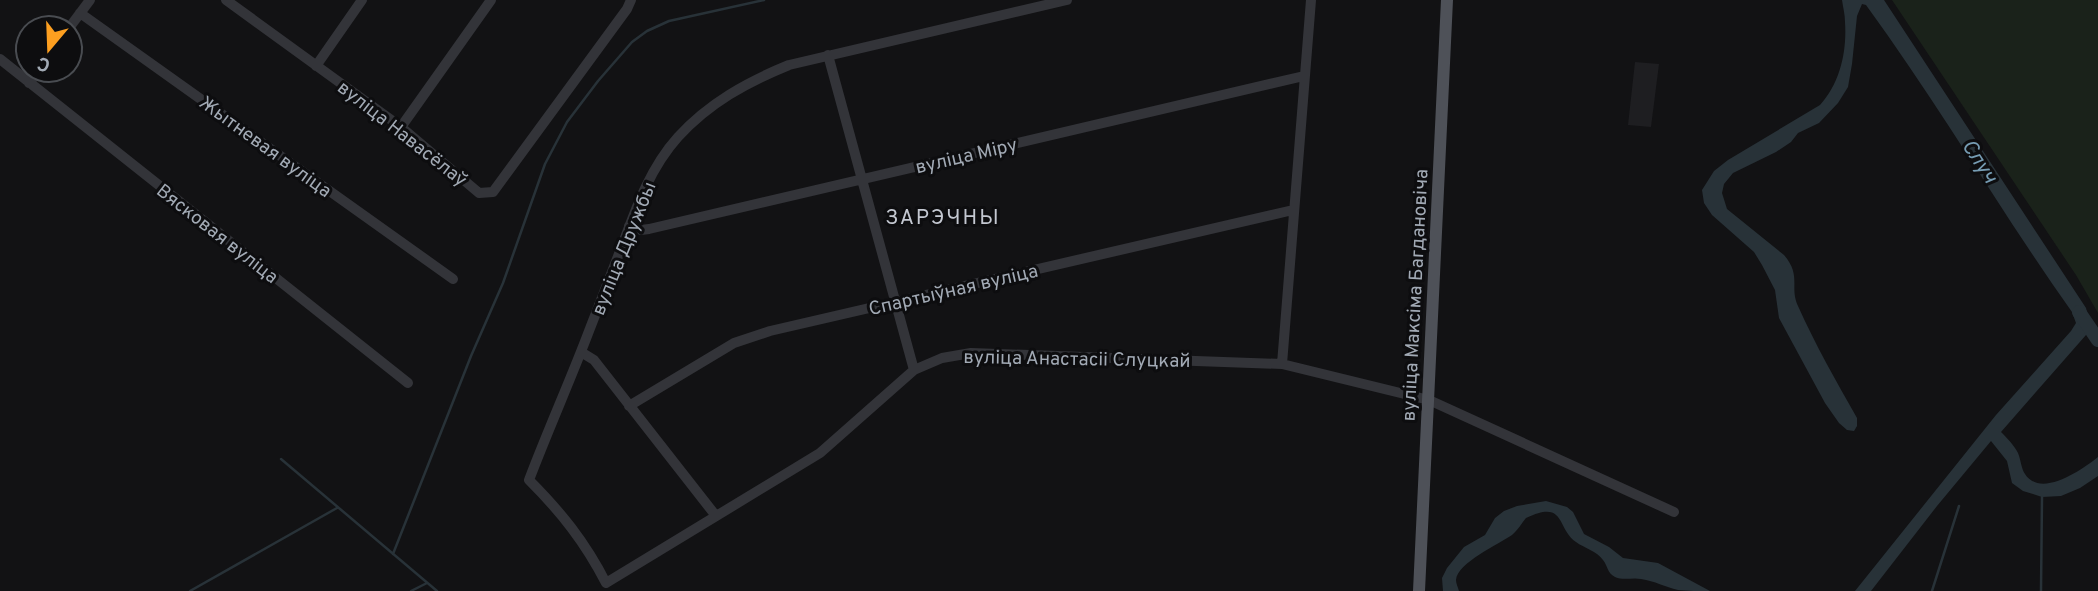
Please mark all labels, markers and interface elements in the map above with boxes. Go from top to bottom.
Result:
north arrow [14,14,84,84]
text: С [34,50,54,77]
street label: вуліца Навасёлаў [332,76,472,193]
street label: Жытневая вуліца [194,92,336,204]
street label: вуліца Міру [913,134,1020,180]
water label: Случ [1955,135,2003,190]
street label: вуліца Максіма Багдановіча [1397,168,1435,422]
street label: вуліца Дружбы [587,178,663,319]
street label: Вясковая вуліца [151,179,283,290]
district label: ЗАРЭЧНЫ [885,205,1001,232]
street label: Спартыўная вуліца [866,260,1041,322]
street label: вуліца Анастасіі Слуцкай [963,346,1191,374]

